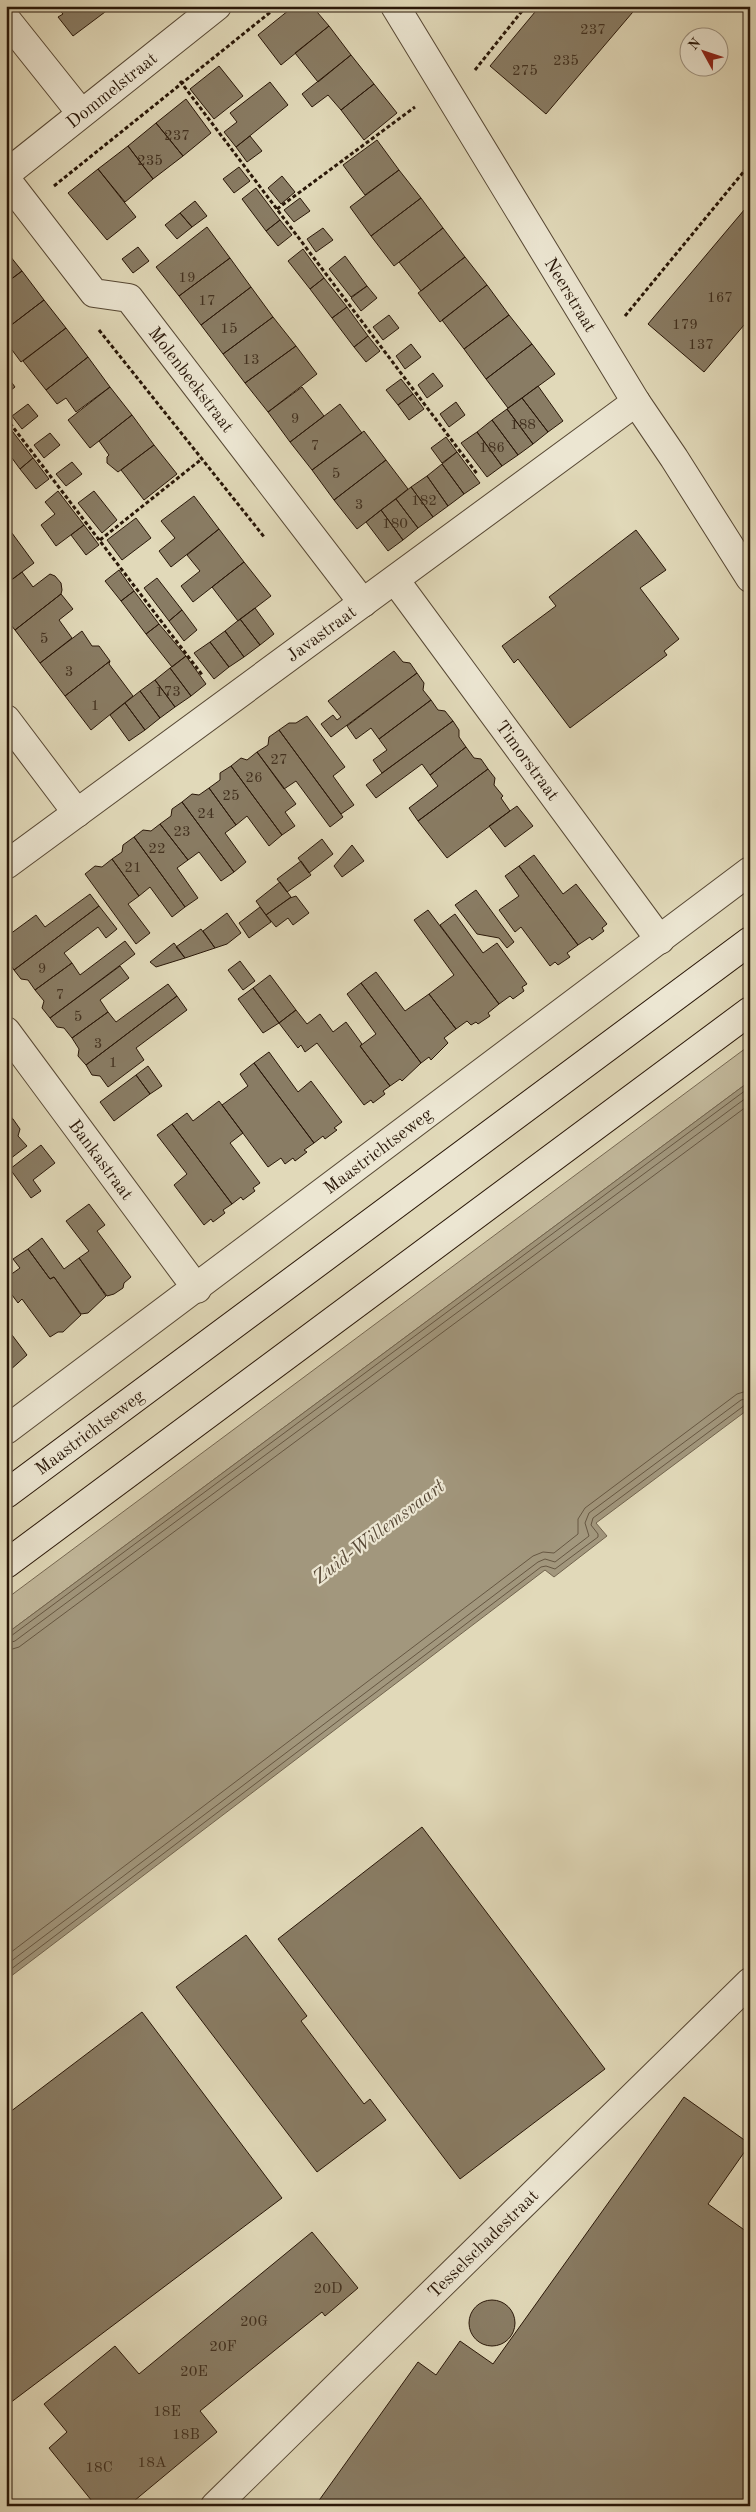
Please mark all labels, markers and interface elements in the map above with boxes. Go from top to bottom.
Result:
house number: 237 [580,23,606,38]
north arrow [678,28,728,78]
text: N [686,35,704,53]
street label: Dommelstraat [63,49,161,132]
house number: 235 [553,54,579,69]
house number: 275 [512,64,538,79]
house number: 237 [164,129,190,144]
house number: 235 [137,154,163,169]
street label: Neerstraat [540,255,599,336]
house number: 19 [178,271,196,286]
house number: 167 [707,291,733,306]
house number: 17 [198,294,216,309]
house number: 179 [672,318,698,333]
house number: 15 [220,322,238,337]
street label: Molenbeekstraat [145,324,237,436]
house number: 137 [688,338,714,353]
house number: 13 [242,353,260,368]
house number: 9 [291,412,299,427]
house number: 188 [510,418,536,433]
house number: 7 [311,439,319,454]
house number: 186 [479,441,505,456]
house number: 5 [332,467,340,482]
house number: 182 [411,494,437,509]
house number: 3 [355,498,363,513]
house number: 180 [382,517,408,532]
street label: Javastraat [283,603,360,666]
house number: 5 [40,632,48,647]
house number: 3 [65,665,73,680]
house number: 173 [155,685,181,700]
house number: 1 [91,699,99,714]
street label: Timorstraat [492,718,562,804]
house number: 27 [270,753,288,768]
house number: 26 [245,771,263,786]
house number: 25 [222,789,240,804]
house number: 24 [197,807,215,822]
house number: 23 [173,825,191,840]
house number: 22 [148,842,166,857]
house number: 21 [124,861,142,876]
house number: 9 [38,962,46,977]
house number: 7 [56,988,64,1003]
house number: 5 [74,1010,82,1025]
house number: 3 [94,1037,102,1052]
house number: 1 [109,1056,117,1071]
street label: Maastrichtseweg [321,1105,436,1198]
street label: Bankastraat [65,1117,136,1204]
street label: Maastrichtseweg [32,1386,148,1479]
water label: Zuid-Willemsvaart [310,1477,450,1588]
street label: Tesselschadestraat [425,2187,542,2302]
house number: 20D [313,2282,343,2297]
house number: 20G [240,2315,268,2330]
house number: 20F [209,2340,237,2355]
house number: 20E [180,2365,208,2380]
house number: 18E [153,2405,181,2420]
house number: 18B [172,2428,200,2443]
house number: 18A [138,2456,167,2471]
house number: 18C [85,2461,113,2476]

